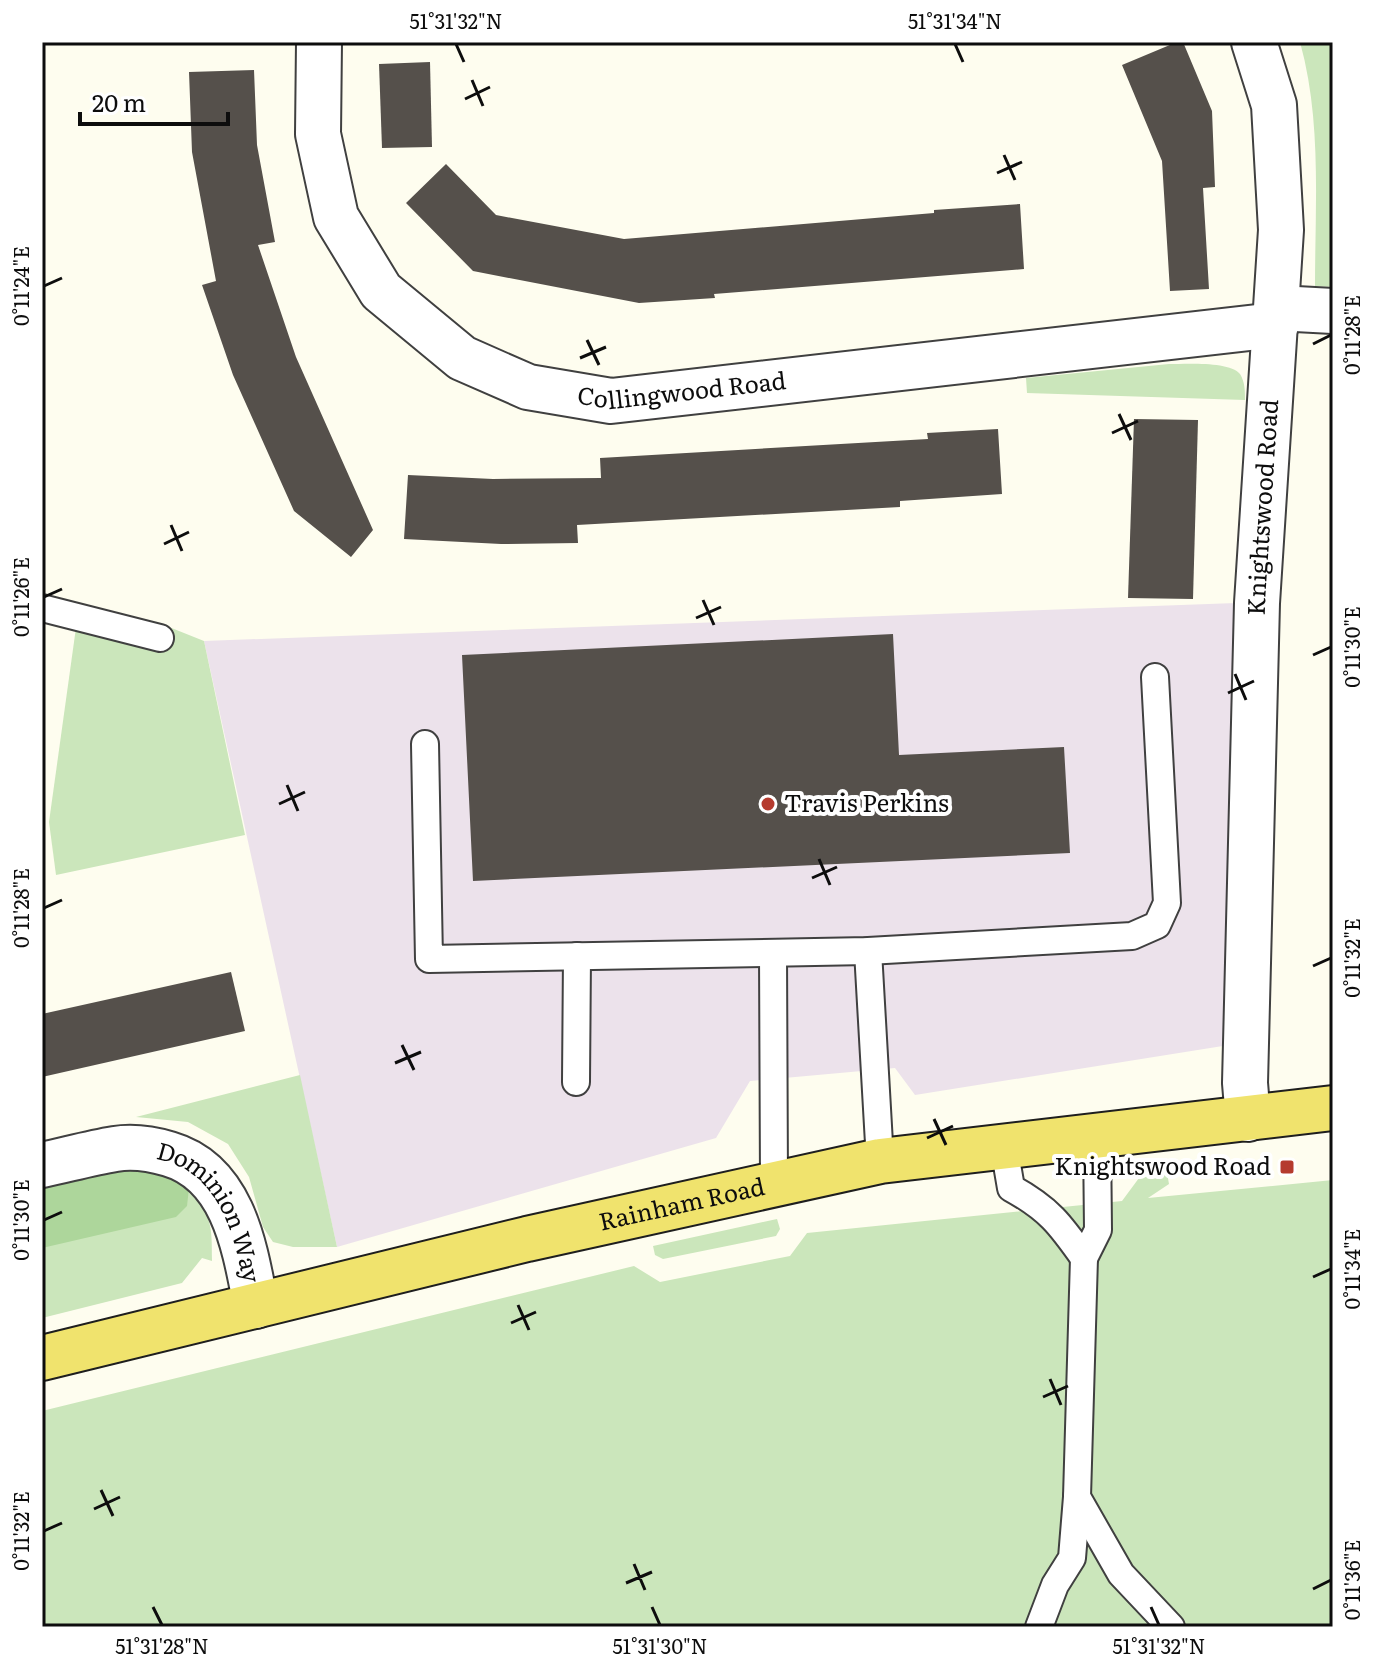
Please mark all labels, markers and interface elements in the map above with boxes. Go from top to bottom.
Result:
text: 51°31'32"N [410,5,502,35]
text: 51°31'34"N [908,5,1002,35]
scale bar [80,76,228,126]
text: 20 m [92,84,146,119]
text: 0°11'24"E [5,246,35,326]
text: 0°11'28"E [1336,295,1366,375]
street label: Collingwood Road [575,361,788,416]
street label: Knightswood Road [1237,398,1285,616]
text: 0°11'26"E [5,557,35,637]
text: 0°11'30"E [1336,606,1366,688]
place label: Travis Perkins [784,784,949,819]
marker: Travis Perkins [759,795,777,813]
text: 0°11'28"E [5,868,35,948]
text: 0°11'32"E [1336,918,1366,998]
street label: Dominion Way [153,1132,271,1286]
place label: Knightswood Road [1055,1147,1271,1182]
marker: Knightswood Road [1278,1158,1296,1176]
street label: Rainham Road [595,1167,768,1238]
text: 0°11'30"E [5,1179,35,1261]
text: 0°11'34"E [1336,1229,1366,1309]
text: 0°11'32"E [5,1491,35,1571]
text: 0°11'36"E [1336,1540,1366,1620]
text: 51°31'28"N [115,1630,209,1660]
text: 51°31'30"N [613,1630,707,1660]
text: 51°31'32"N [1113,1630,1205,1660]

